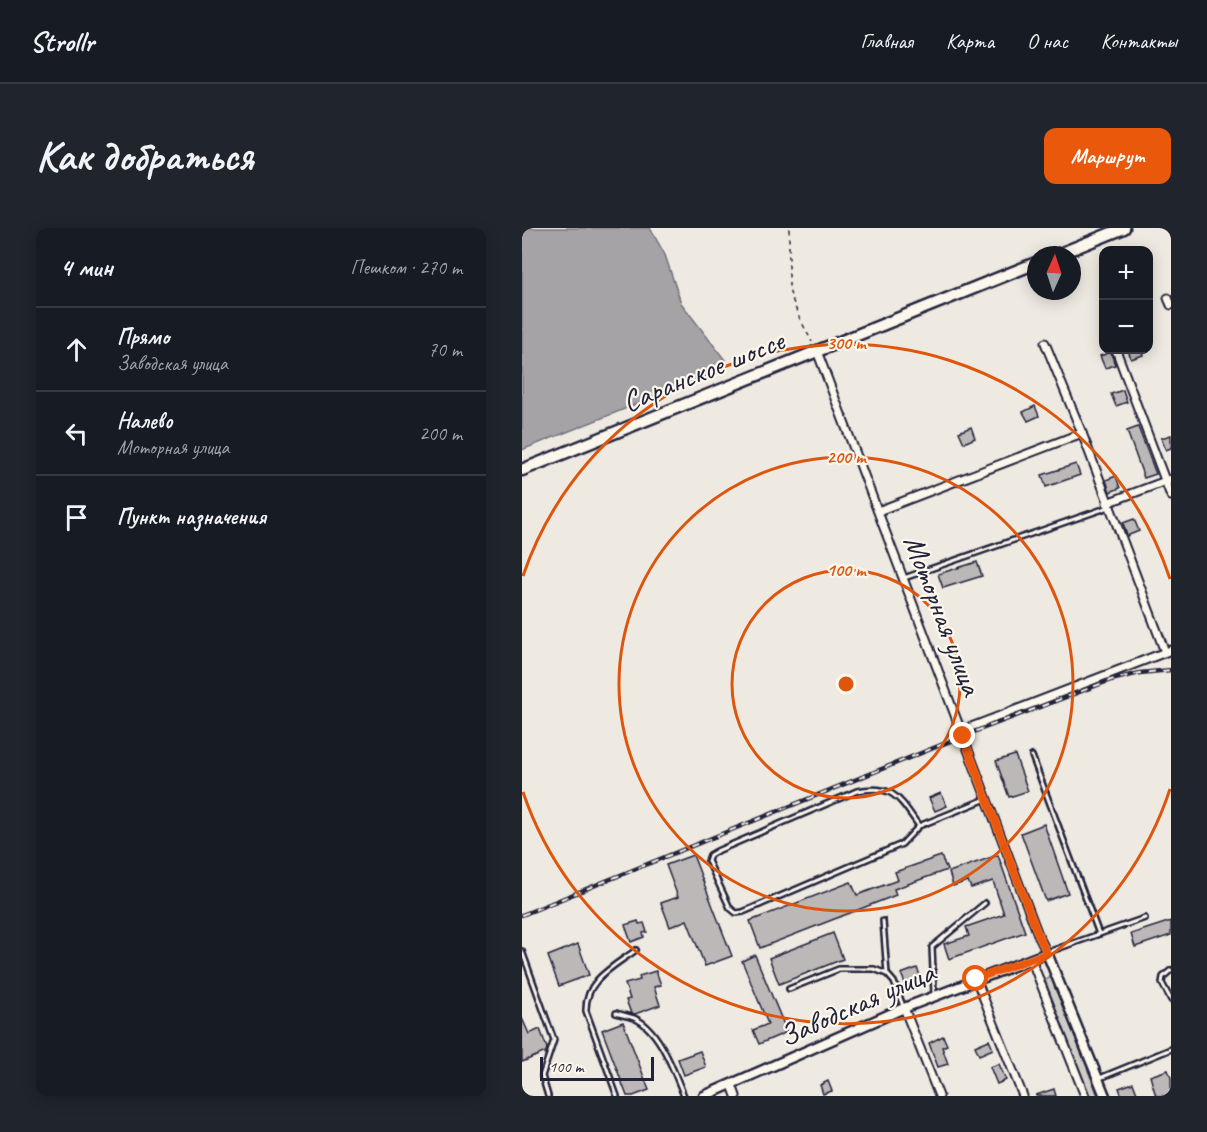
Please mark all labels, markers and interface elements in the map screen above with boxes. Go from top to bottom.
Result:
text: Strollr [30,24,94,59]
text: Главная [860,28,913,54]
text: Карта [946,28,994,54]
text: О нас [1027,28,1068,54]
text: Контакты [1101,28,1177,54]
button: Маршрут [1044,128,1171,184]
text: Как добраться [36,130,253,183]
north arrow [1027,246,1081,300]
map controls [1099,246,1153,354]
button: + [1099,246,1153,300]
text: 4 мин [60,251,113,284]
text: Пешком · 270 m [350,255,462,280]
button: − [1099,300,1153,354]
street label: Саранское шоссе [617,320,792,421]
text: Прямо [117,323,169,351]
text: 300 m [827,332,867,354]
icon: ahead [60,333,93,366]
text: 70 m [428,337,462,362]
text: Заводская улица [117,351,228,376]
text: Налево [117,407,173,435]
icon: left [60,417,93,450]
text: 200 m [419,421,462,446]
text: Моторная улица [117,435,229,460]
text: 200 m [827,446,867,468]
icon: arrive [60,501,93,534]
text: Пункт назначения [117,503,266,531]
street label: Моторная улица [895,530,992,702]
text: 100 m [827,559,867,581]
centre of rings [836,674,856,694]
route end [949,722,975,748]
street label: Заводская улица [773,952,942,1055]
route start [962,965,988,991]
scale bar [540,1054,654,1082]
text: 100 m [549,1057,583,1077]

